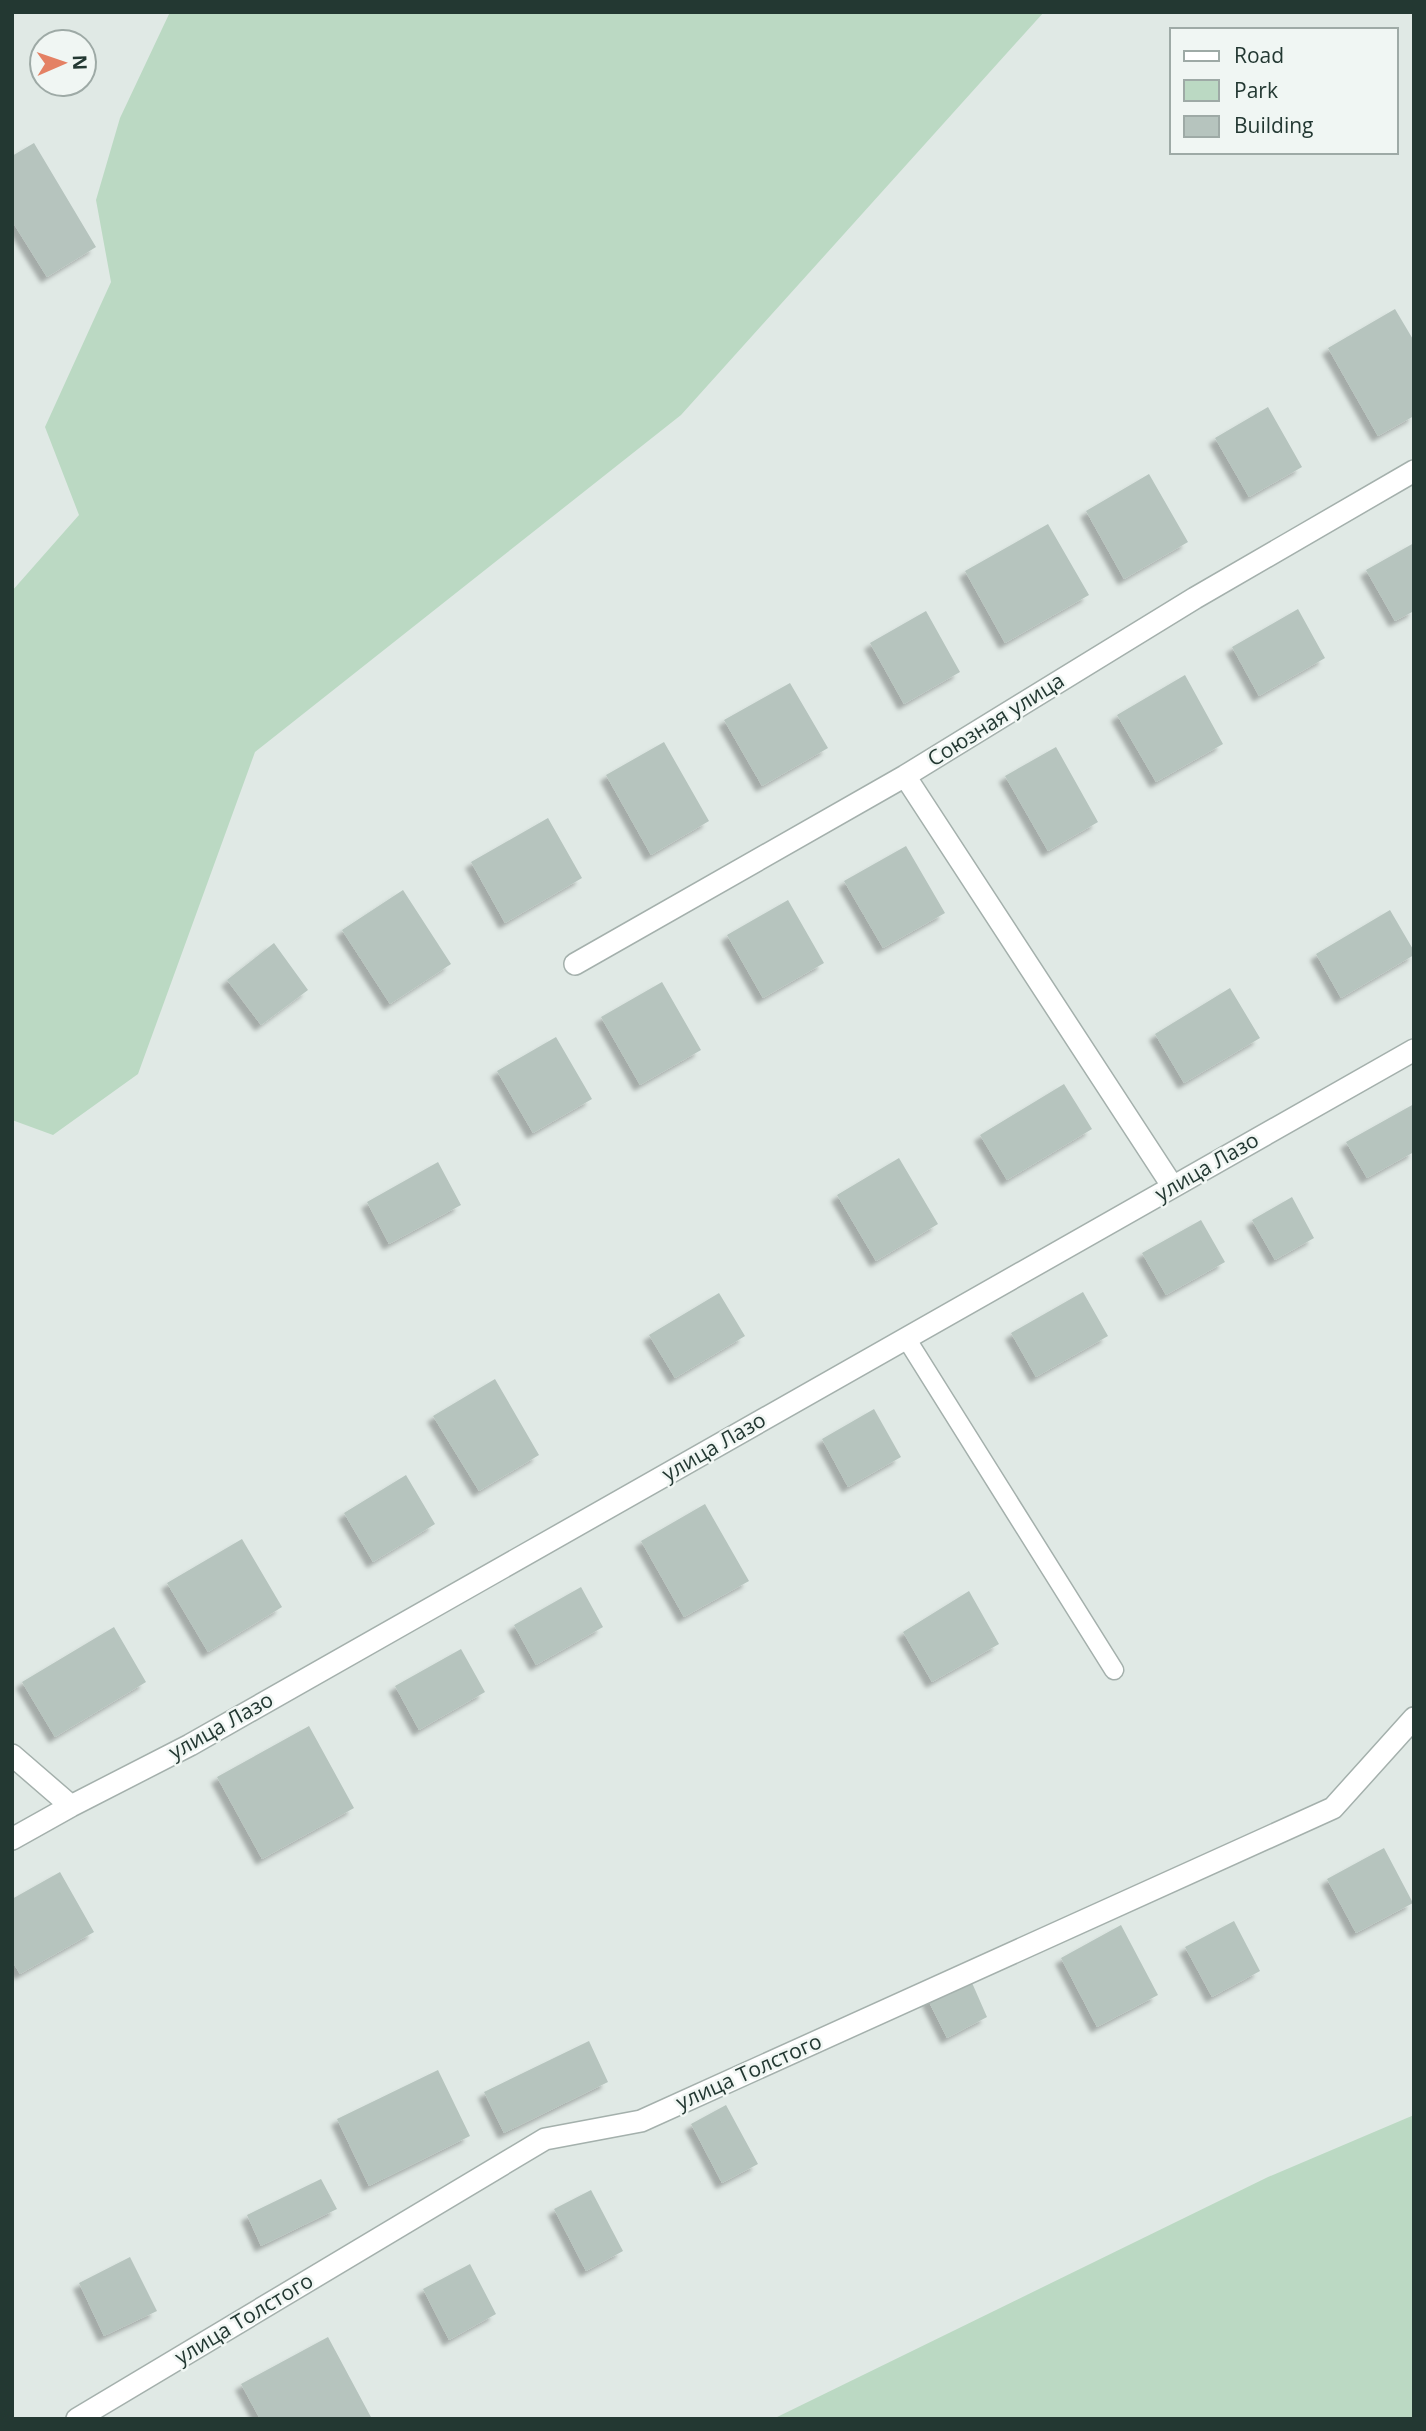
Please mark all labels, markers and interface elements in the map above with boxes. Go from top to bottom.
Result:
north arrow [28,28,98,98]
legend [1170,28,1398,154]
text: Road [1234,41,1284,69]
text: N [67,54,93,71]
text: Park [1234,76,1278,104]
text: Building [1234,111,1313,139]
street label: Союзная улица [922,666,1069,772]
street label: улица Лазо [1150,1125,1263,1207]
street label: улица Лазо [657,1405,770,1487]
street label: улица Лазо [163,1685,278,1765]
street label: улица Толстого [671,2026,826,2116]
street label: улица Толстого [169,2266,318,2370]

